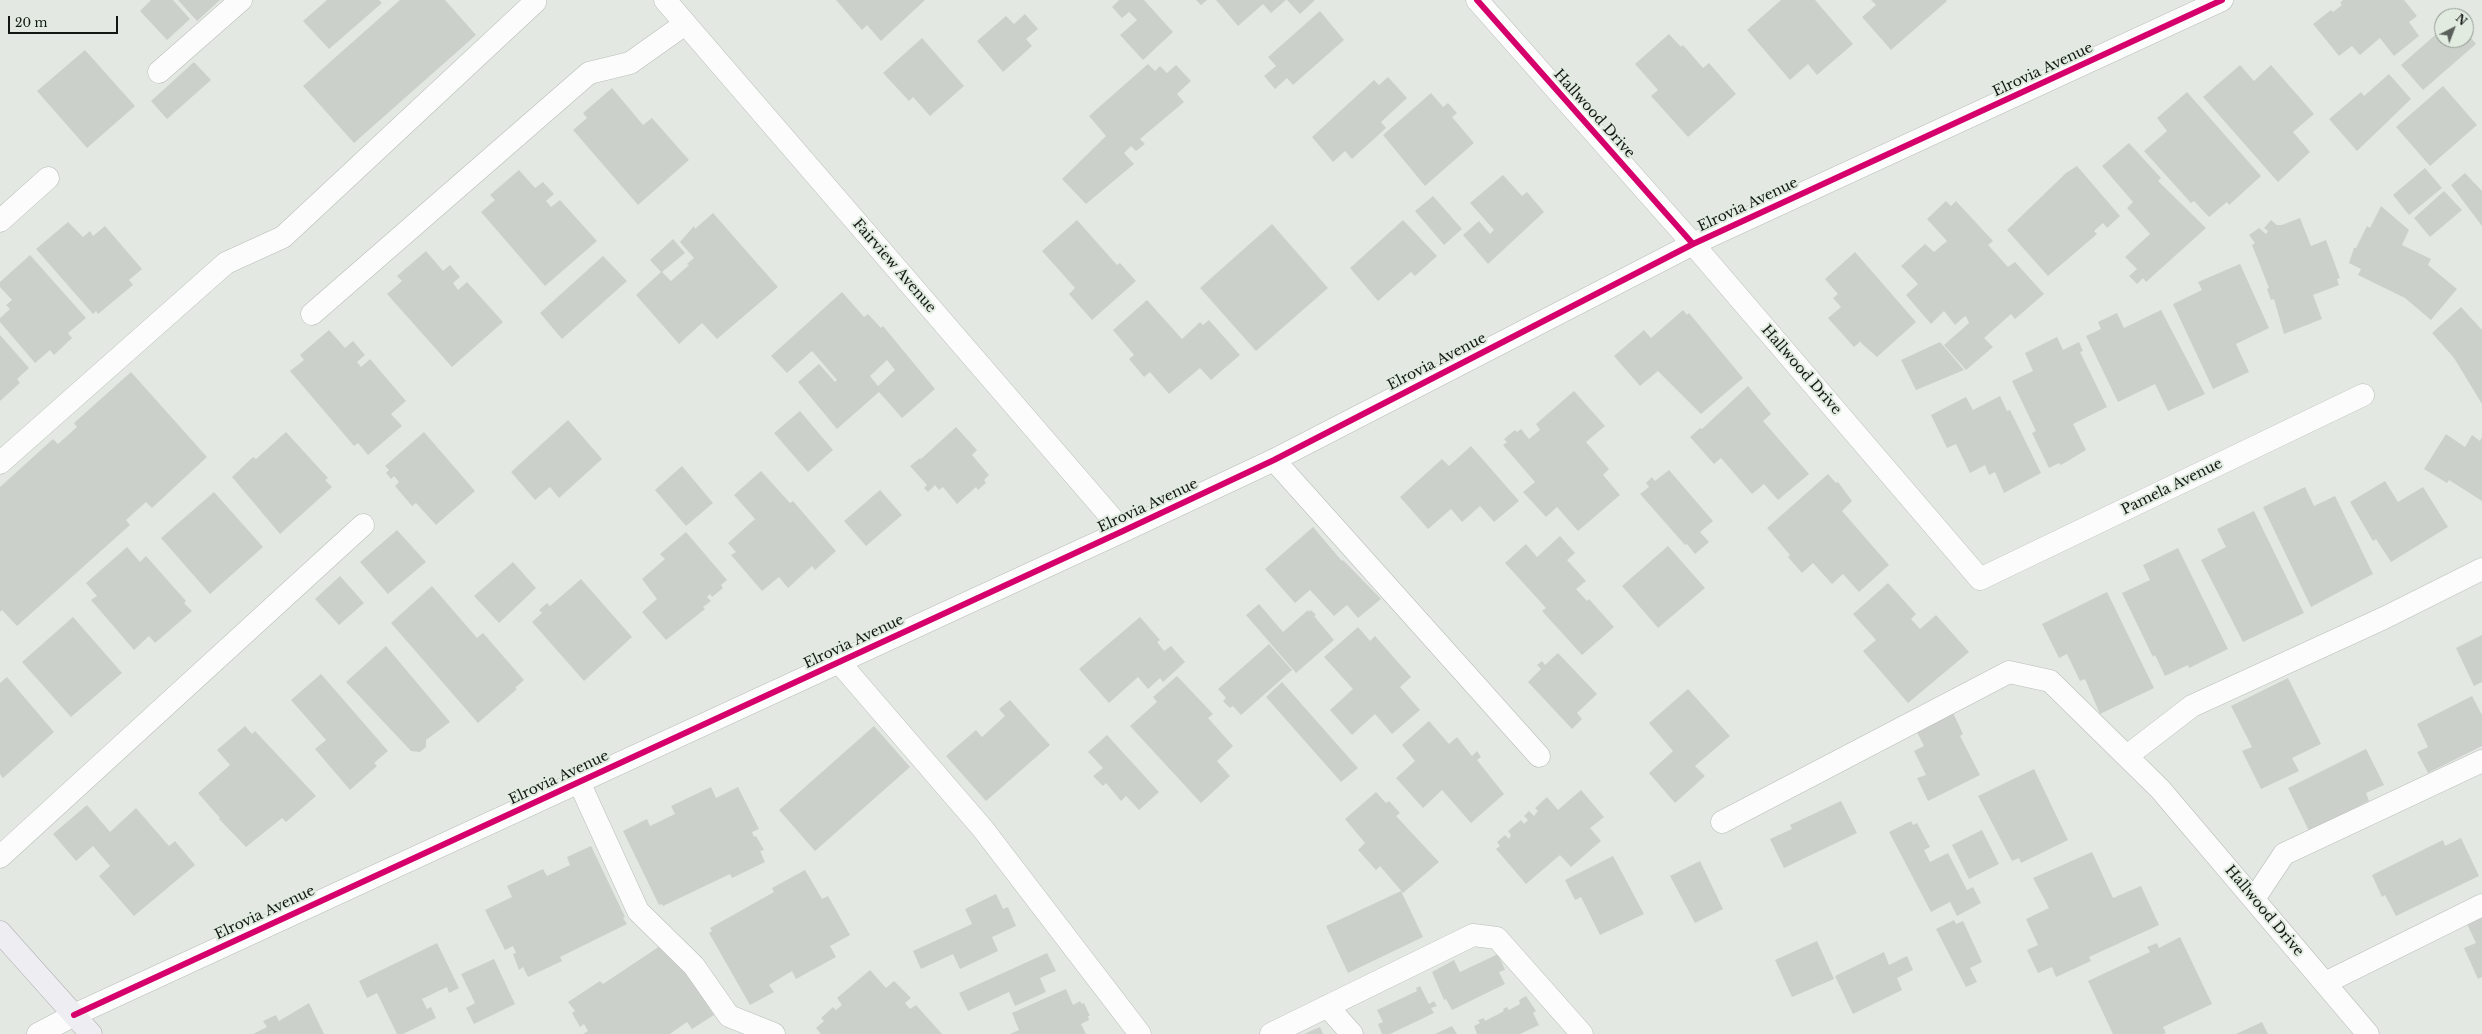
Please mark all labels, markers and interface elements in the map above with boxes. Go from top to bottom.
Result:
scale bar [10,8,120,34]
north arrow [2434,8,2474,48]
text: N [2453,11,2470,28]
text: 20 m [15,15,47,30]
street label: Elrovia Avenue [1990,39,2096,101]
street label: Hallwood Drive [1550,66,1638,162]
street label: Elrovia Avenue [1695,174,1801,236]
street label: Fairview Avenue [849,216,939,316]
street label: Hallwood Drive [1758,322,1844,418]
street label: Elrovia Avenue [1385,330,1489,394]
street label: Pamela Avenue [2119,455,2225,519]
street label: Elrovia Avenue [1095,475,1201,537]
street label: Elrovia Avenue [801,611,907,673]
street label: Elrovia Avenue [506,747,612,809]
street label: Hallwood Drive [2221,862,2307,960]
street label: Elrovia Avenue [212,882,318,944]

